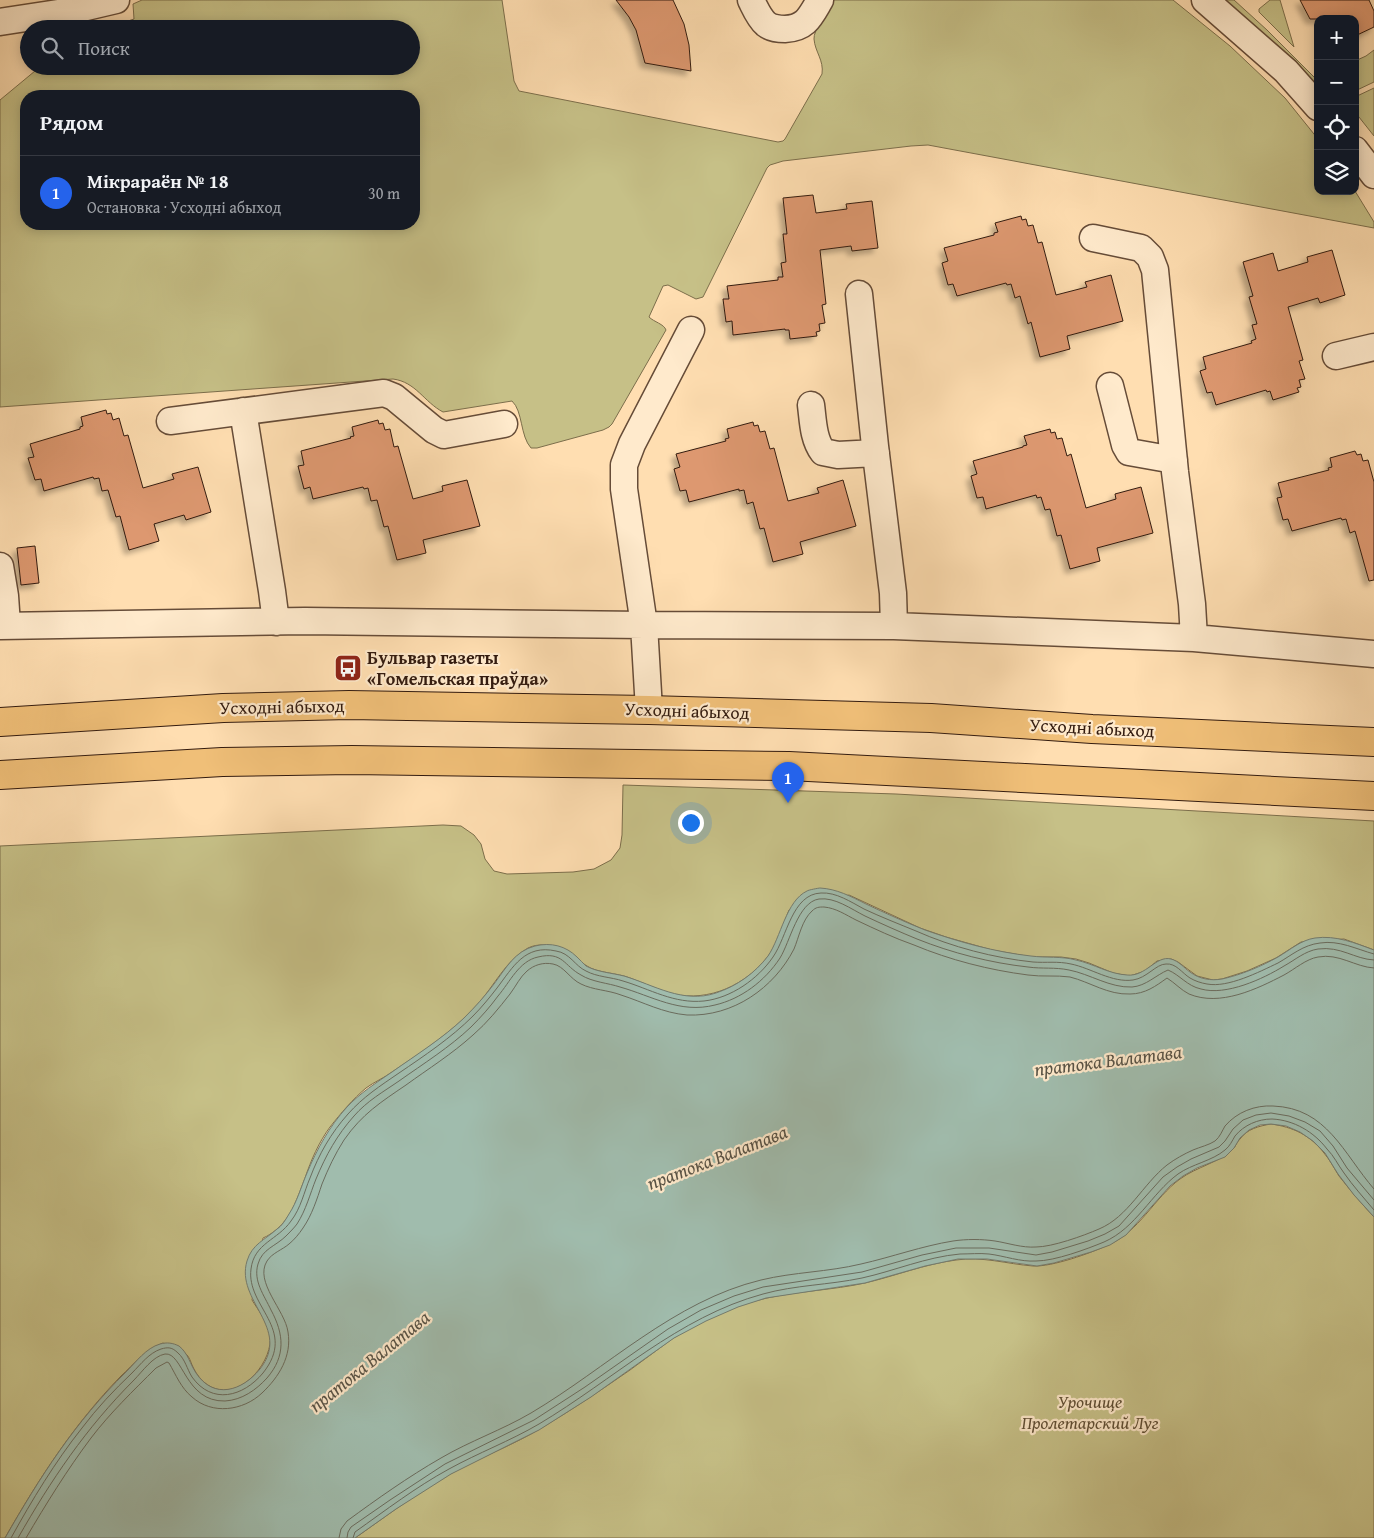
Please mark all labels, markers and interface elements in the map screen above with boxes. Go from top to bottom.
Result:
map controls [1314,15,1359,195]
button: + [1314,15,1359,60]
search box [20,20,420,75]
icon: search [38,34,66,62]
text: Поиск [78,34,130,62]
button: − [1314,60,1359,105]
button: locate [1314,105,1359,150]
text: Рядом [40,107,103,138]
button: layers [1314,150,1359,195]
text: Мікрараён № 18 [87,167,229,195]
text: 1 [52,181,60,205]
text: 30 m [368,181,400,205]
text: Остановка · Усходні абыход [87,195,281,219]
place label: Бульвар газеты «Гомельская праўда» [367,644,548,692]
bus stop icon: Бульвар газеты «Гомельская праўда» [333,653,363,683]
street label: Усходні абыход [219,692,345,721]
street label: Усходні абыход [624,695,750,726]
street label: Усходні абыход [1029,711,1155,744]
pin: 1 [772,762,804,803]
your location [678,810,704,836]
water label: пратока Валатава [1033,1037,1184,1083]
water label: пратока Валатава [643,1117,791,1197]
water label: пратока Валатава [303,1303,436,1419]
park label: Урочище Пролетарский Луг [1022,1388,1159,1436]

